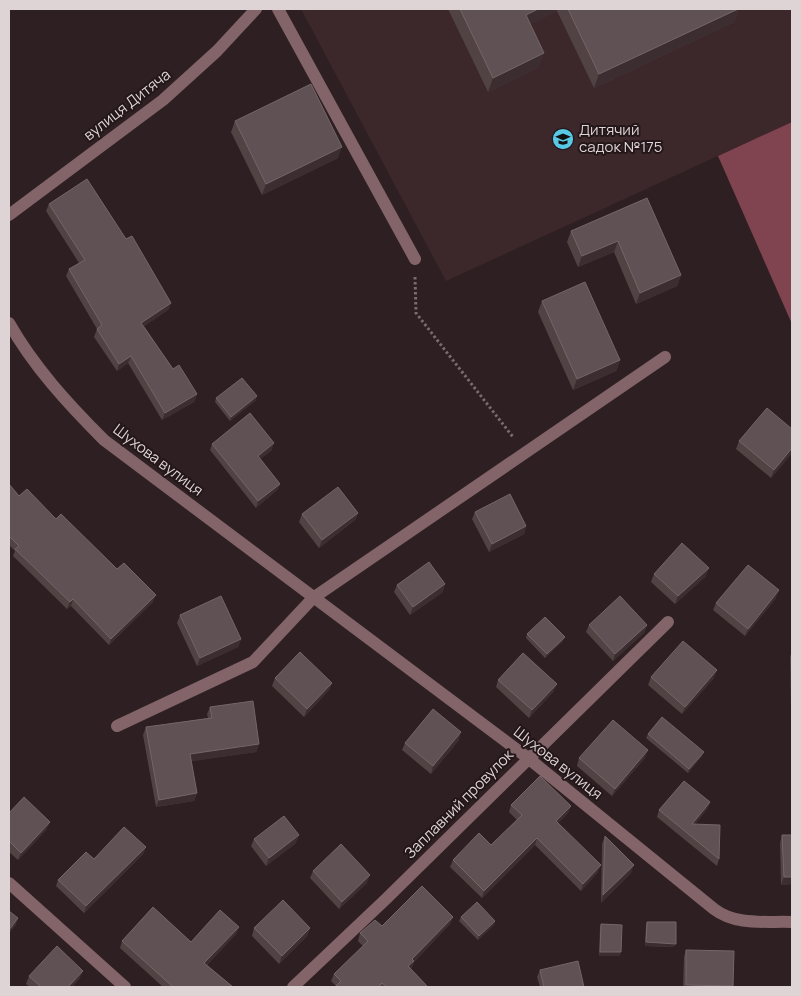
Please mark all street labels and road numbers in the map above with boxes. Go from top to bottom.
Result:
street label: вулиця Дитяча [79,64,175,145]
street label: Шухова вулиця [109,419,208,500]
street label: Шухова вулиця [509,721,607,804]
street label: Заплавний провулок [399,744,518,863]

